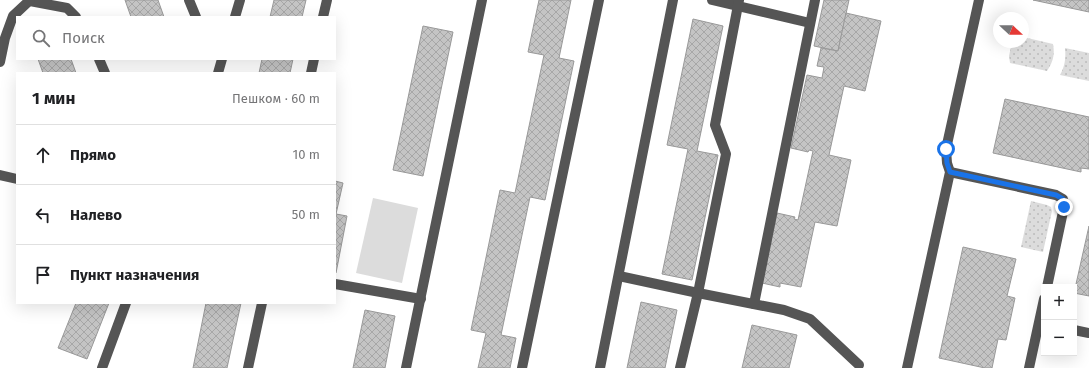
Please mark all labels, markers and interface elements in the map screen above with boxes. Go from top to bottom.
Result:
north arrow [993,12,1029,48]
search box [16,16,336,60]
icon: search [30,27,52,49]
text: Поиск [62,29,105,47]
text: 1 мин [32,88,75,109]
text: Пешком · 60 m [232,91,320,106]
route start [937,140,955,158]
icon: ahead [32,144,54,166]
text: Прямо [70,146,116,164]
text: 10 m [293,147,320,162]
route end [1055,198,1073,216]
icon: left [32,204,54,226]
text: Налево [70,206,122,224]
text: 50 m [292,207,320,222]
icon: arrive [32,264,54,286]
text: Пункт назначения [70,266,199,284]
map controls [1041,284,1077,356]
button: + [1041,284,1077,320]
button: − [1041,320,1077,356]

